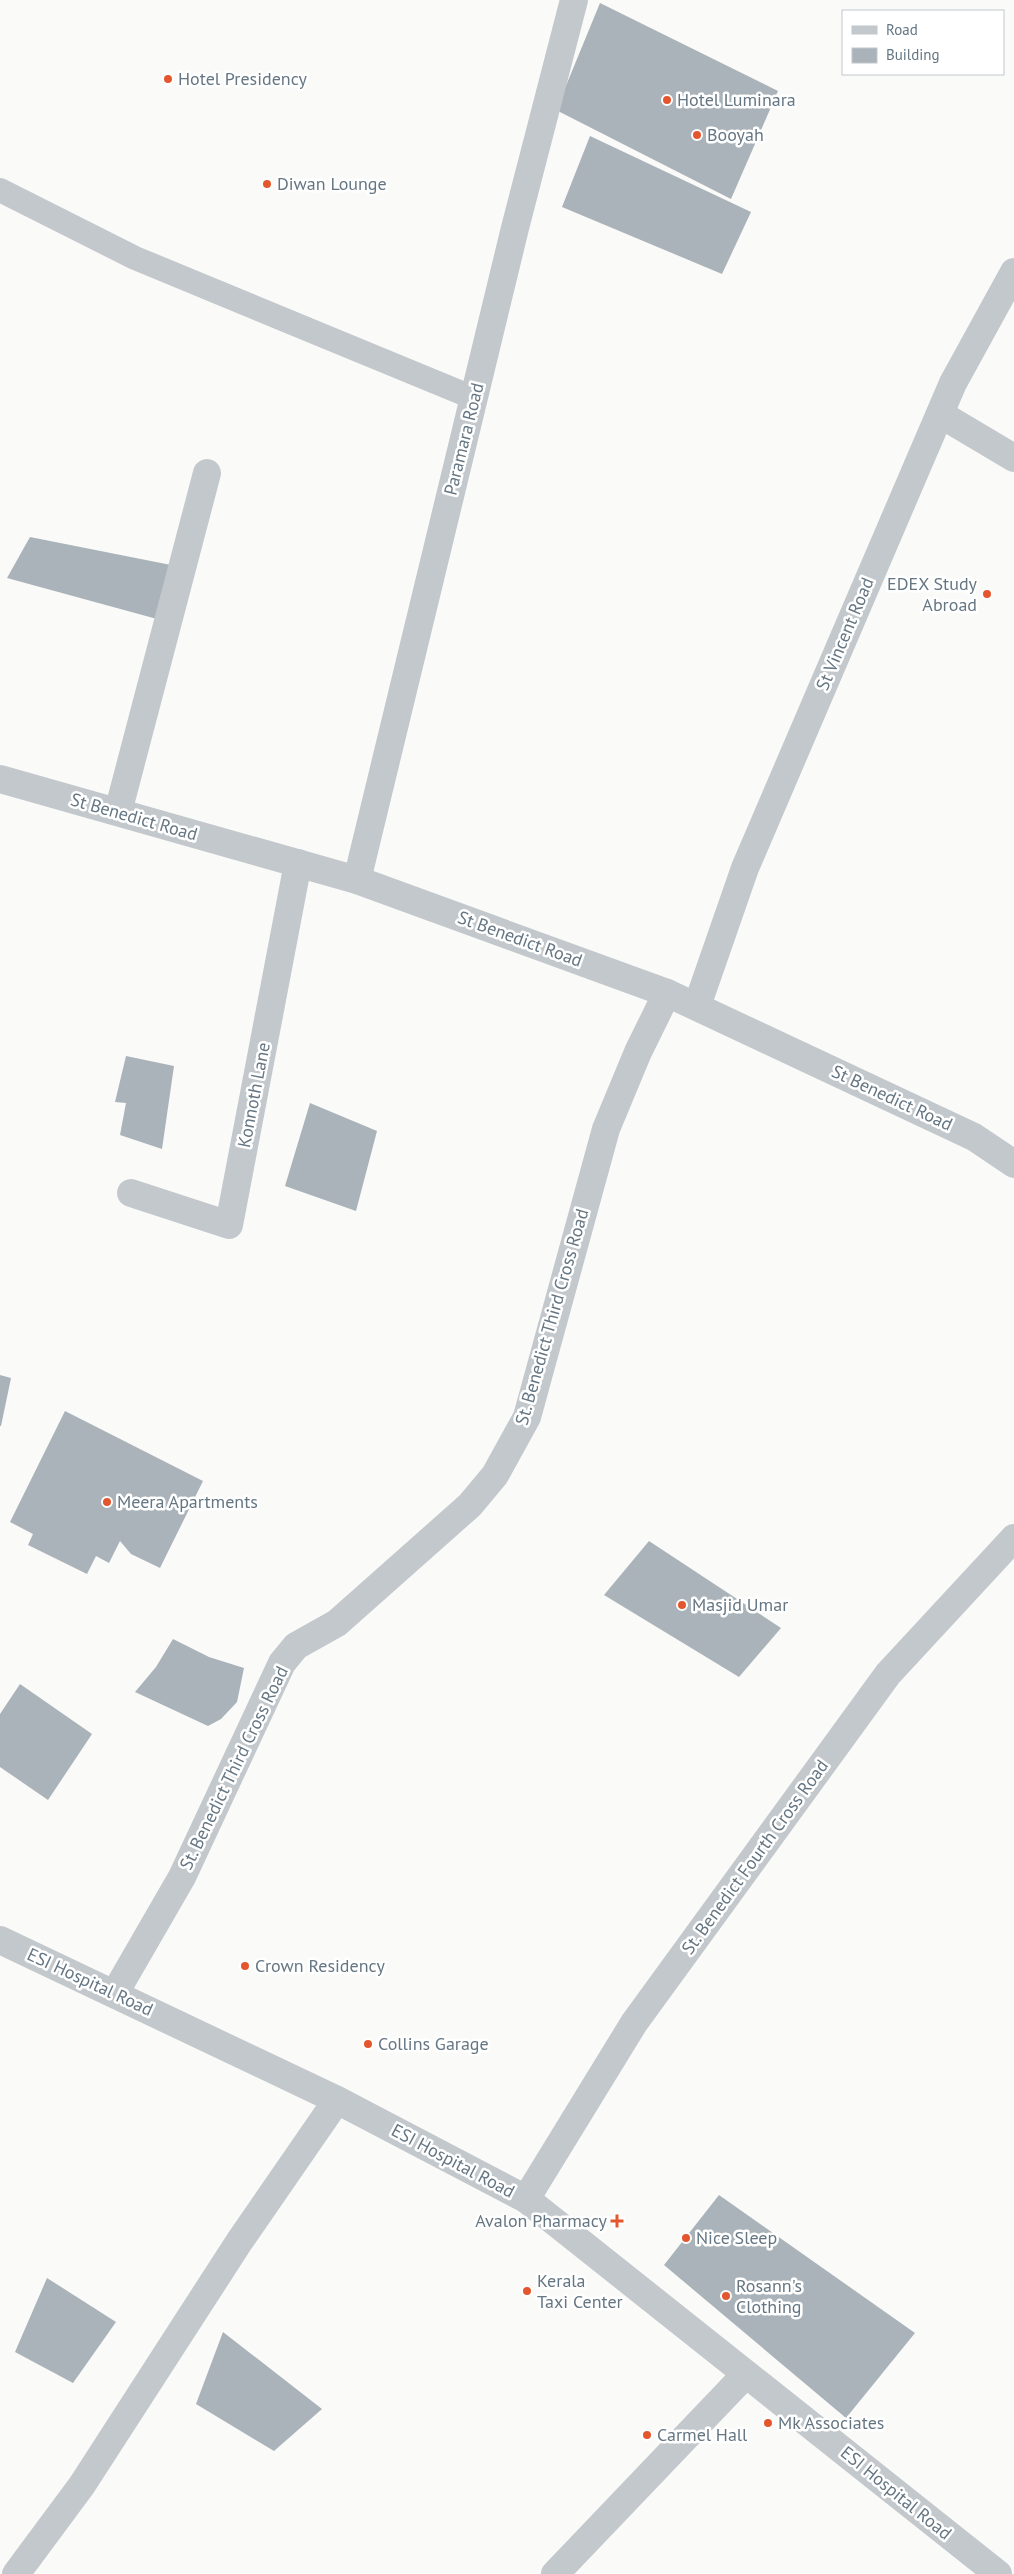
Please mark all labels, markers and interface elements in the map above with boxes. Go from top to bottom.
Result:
legend [842,10,1004,75]
text: Road [886,20,918,39]
text: Building [886,45,940,64]
place label: Hotel Presidency [178,67,308,90]
marker: Hotel Presidency [162,73,174,85]
place label: Hotel Luminara [677,88,796,111]
marker: Hotel Luminara [661,94,673,106]
place label: Booyah [707,123,764,146]
marker: Booyah [691,129,703,141]
place label: Diwan Lounge [277,172,387,195]
marker: Diwan Lounge [261,178,273,190]
street label: Paramara Road [438,380,489,497]
place label: EDEX Study Abroad [887,572,978,616]
street label: St Vincent Road [810,574,879,694]
marker: EDEX Study Abroad [981,588,993,600]
street label: St Benedict Road [68,787,200,846]
street label: St Benedict Road [455,905,586,972]
street label: Konnoth Lane [232,1040,275,1149]
street label: St Benedict Road [828,1059,956,1136]
street label: St. Benedict Third Cross Road [510,1206,593,1428]
place label: Meera Apartments [117,1490,258,1513]
marker: Meera Apartments [101,1496,113,1508]
place label: Masjid Umar [692,1593,788,1616]
marker: Masjid Umar [676,1599,688,1611]
street label: St. Benedict Third Cross Road [174,1662,293,1873]
street label: St. Benedict Fourth Cross Road [676,1755,833,1959]
street label: ESI Hospital Road [24,1942,157,2021]
place label: Crown Residency [255,1954,385,1977]
marker: Crown Residency [239,1960,251,1972]
place label: Collins Garage [378,2032,489,2055]
marker: Collins Garage [362,2038,374,2050]
street label: ESI Hospital Road [388,2118,519,2203]
place label: Avalon Pharmacy [475,2209,608,2232]
marker: Avalon Pharmacy [611,2215,623,2227]
place label: Nice Sleep [696,2226,777,2249]
marker: Nice Sleep [680,2232,692,2244]
place label: Kerala Taxi Center [537,2269,623,2313]
place label: Rosann's Clothing [736,2274,802,2318]
marker: Kerala Taxi Center [521,2285,533,2297]
marker: Rosann's Clothing [720,2290,732,2302]
place label: Mk Associates [778,2411,884,2434]
marker: Mk Associates [762,2417,774,2429]
place label: Carmel Hall [657,2423,748,2446]
marker: Carmel Hall [641,2429,653,2441]
street label: ESI Hospital Road [836,2441,957,2544]

